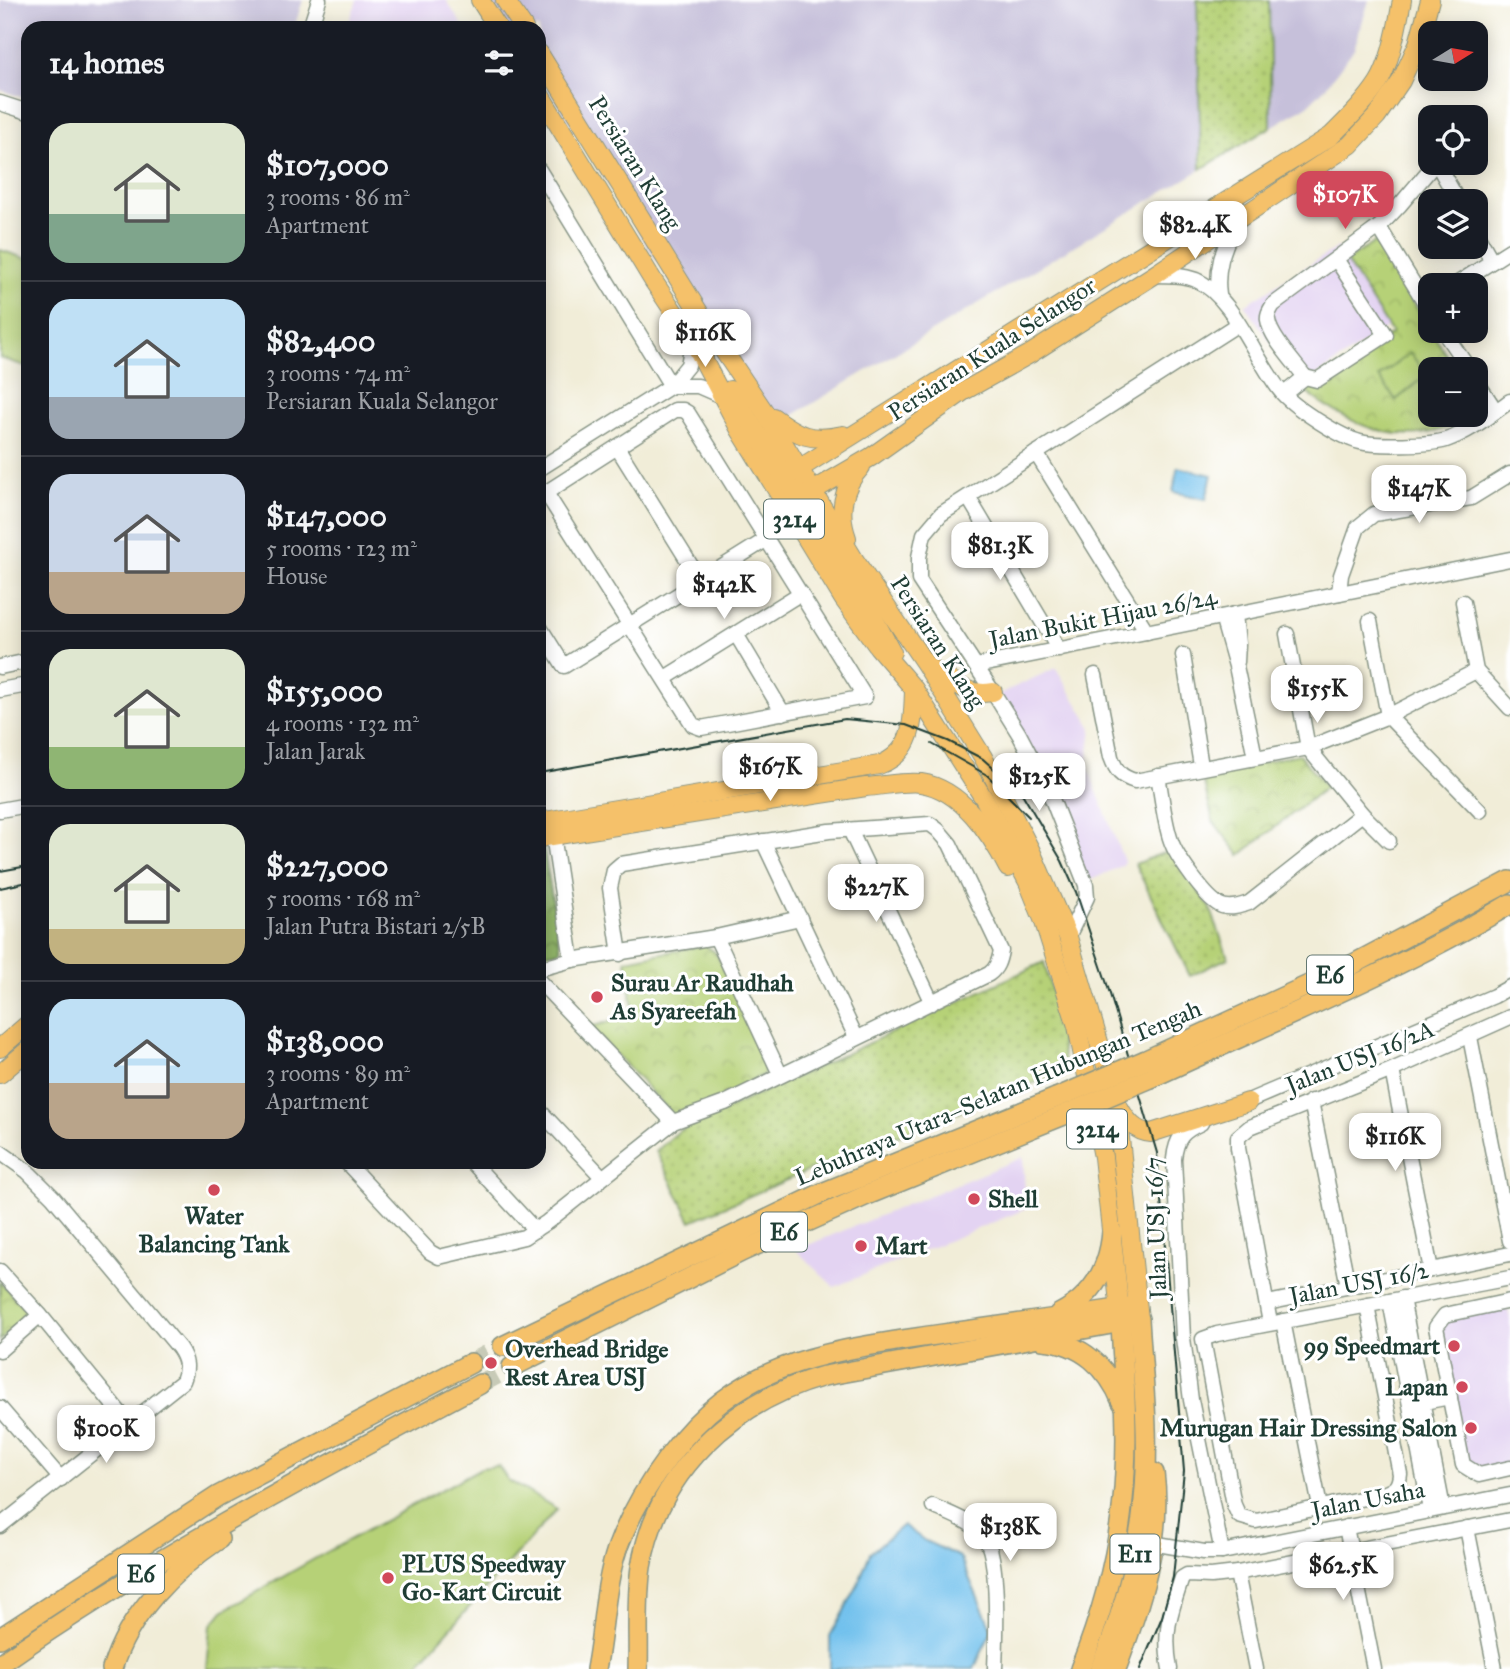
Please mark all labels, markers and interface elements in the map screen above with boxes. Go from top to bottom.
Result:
north arrow [1418,21,1488,91]
map controls [1418,21,1488,427]
icon: filters [480,44,518,82]
text: 14 homes [49,45,164,81]
street label: Persiaran Klang [582,90,689,236]
button: locate [1418,105,1488,175]
text: $107,000 [266,147,389,183]
icon: home [105,151,189,235]
pin: $107K [1296,172,1394,231]
text: $107K [1313,180,1377,208]
text: 3 rooms · 86 m² [266,183,410,211]
button: layers [1418,189,1488,259]
pin: $82.4K [1138,202,1252,261]
text: $82.4K [1159,210,1231,238]
text: Apartment [266,211,369,239]
street label: Persiaran Kuala Selangor [882,270,1102,428]
button: + [1418,273,1488,343]
pin: $116K [656,310,754,369]
text: $116K [675,318,735,346]
text: $82,400 [266,323,375,359]
icon: home [105,327,189,411]
button: − [1418,357,1488,427]
text: 3 rooms · 74 m² [266,359,410,387]
text: Persiaran Kuala Selangor [266,387,498,415]
pin: $147K [1370,466,1468,525]
text: $147K [1387,474,1451,502]
text: $147,000 [266,498,387,534]
road number: 3214 [764,499,824,538]
icon: home [105,502,189,586]
pin: $81.3K [943,522,1057,582]
text: $81.3K [967,531,1033,559]
text: 5 rooms · 123 m² [266,534,417,562]
text: House [266,562,328,590]
pin: $142K [675,562,773,621]
text: $142K [692,570,756,598]
street label: Persiaran Klang [884,570,993,715]
street label: Jalan Bukit Hijau 26/24 [984,581,1220,655]
pin: $155K [1268,666,1366,725]
text: $155,000 [266,673,383,709]
text: $155K [1287,674,1347,702]
icon: home [105,677,189,761]
text: 4 rooms · 132 m² [266,709,419,737]
text: Jalan Jarak [266,737,365,765]
pin: $167K [721,744,819,803]
text: $167K [738,752,802,780]
pin: $125K [990,754,1088,813]
text: $125K [1008,762,1070,790]
text: $227,000 [266,848,388,884]
icon: home [105,852,189,936]
pin: $227K [827,864,925,924]
text: $227K [844,873,908,901]
text: 5 rooms · 168 m² [266,884,420,912]
text: Jalan Putra Bistari 2/5B [266,912,486,940]
road number: E6 [1307,956,1353,994]
place label: Surau Ar Raudhah As Syareefah [609,968,794,1026]
marker: Surau Ar Raudhah As Syareefah [589,989,605,1005]
street label: Lebuhraya Utara–Selatan Hubungan Tengah [790,993,1206,1193]
street label: Jalan USJ 16/2A [1278,1014,1439,1102]
text: $138,000 [266,1023,384,1059]
icon: home [105,1027,189,1111]
text: 3 rooms · 89 m² [266,1059,410,1087]
text: Apartment [266,1087,369,1115]
road number: 3214 [1067,1110,1127,1148]
pin: $116K [1346,1114,1444,1173]
text: $116K [1365,1122,1425,1150]
street label: Jalan USJ 16/7 [1139,1156,1174,1303]
marker: Water Balancing Tank [206,1182,222,1198]
place label: Shell [988,1184,1039,1214]
marker: Shell [966,1191,982,1207]
place label: Water Balancing Tank [139,1201,290,1259]
road number: E6 [761,1212,807,1252]
place label: Mart [875,1231,928,1261]
marker: Mart [853,1238,869,1254]
street label: Jalan USJ 16/2 [1284,1255,1431,1312]
place label: 99 Speedmart [1303,1331,1441,1361]
place label: Overhead Bridge Rest Area USJ [505,1334,668,1392]
marker: 99 Speedmart [1446,1338,1462,1354]
marker: Overhead Bridge Rest Area USJ [483,1355,499,1371]
place label: Lapan [1385,1372,1448,1402]
marker: Lapan [1454,1379,1470,1395]
pin: $100K [57,1406,155,1465]
place label: Murugan Hair Dressing Salon [1160,1413,1457,1443]
text: $100K [73,1414,139,1442]
marker: Murugan Hair Dressing Salon [1463,1420,1479,1436]
street label: Jalan Usaha [1306,1474,1428,1526]
pin: $138K [961,1504,1059,1563]
text: $138K [980,1512,1040,1540]
road number: E11 [1110,1534,1160,1574]
pin: $62.5K [1286,1542,1400,1602]
place label: PLUS Speedway Go-Kart Circuit [402,1549,567,1607]
text: $62.5K [1309,1551,1377,1579]
road number: E6 [118,1554,164,1594]
marker: PLUS Speedway Go-Kart Circuit [380,1570,396,1586]

